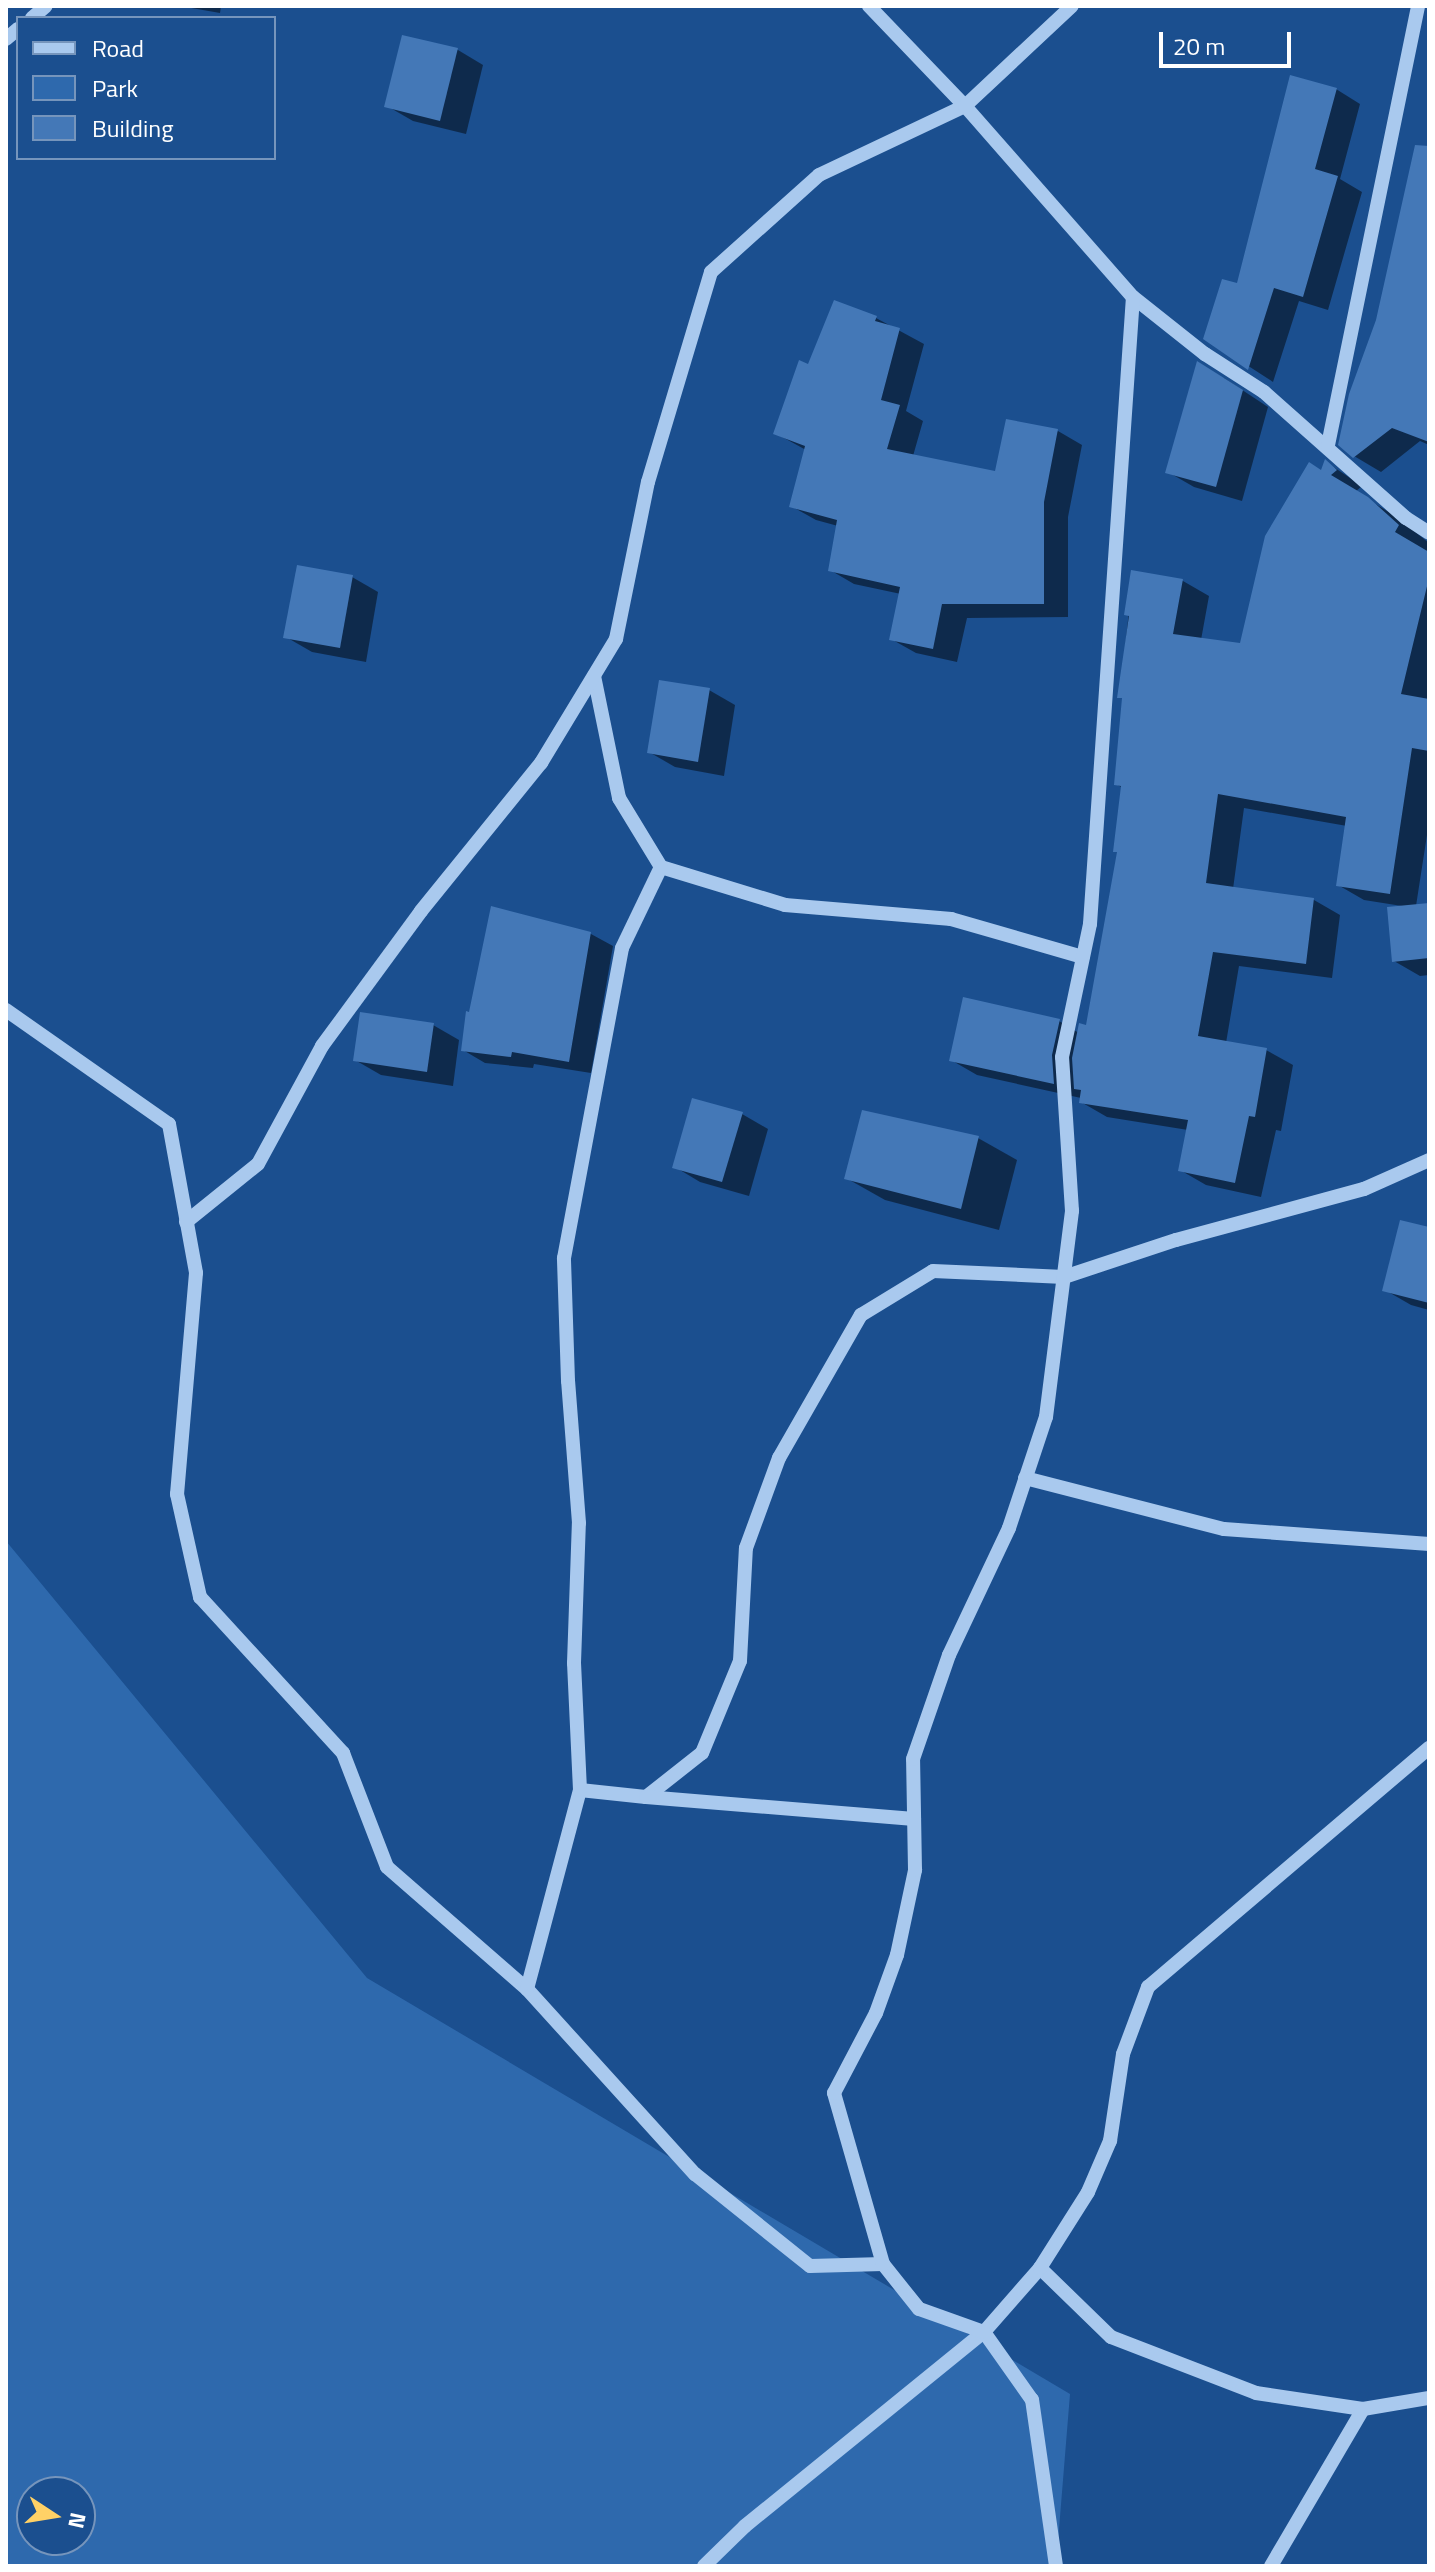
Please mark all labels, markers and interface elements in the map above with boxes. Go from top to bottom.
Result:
legend [16,16,276,160]
scale bar [1163,16,1295,66]
text: 20 m [1173,28,1225,64]
text: Road [92,30,144,66]
text: Park [92,70,138,106]
text: Building [92,110,174,146]
north arrow [16,2476,96,2556]
text: N [59,2510,96,2532]

